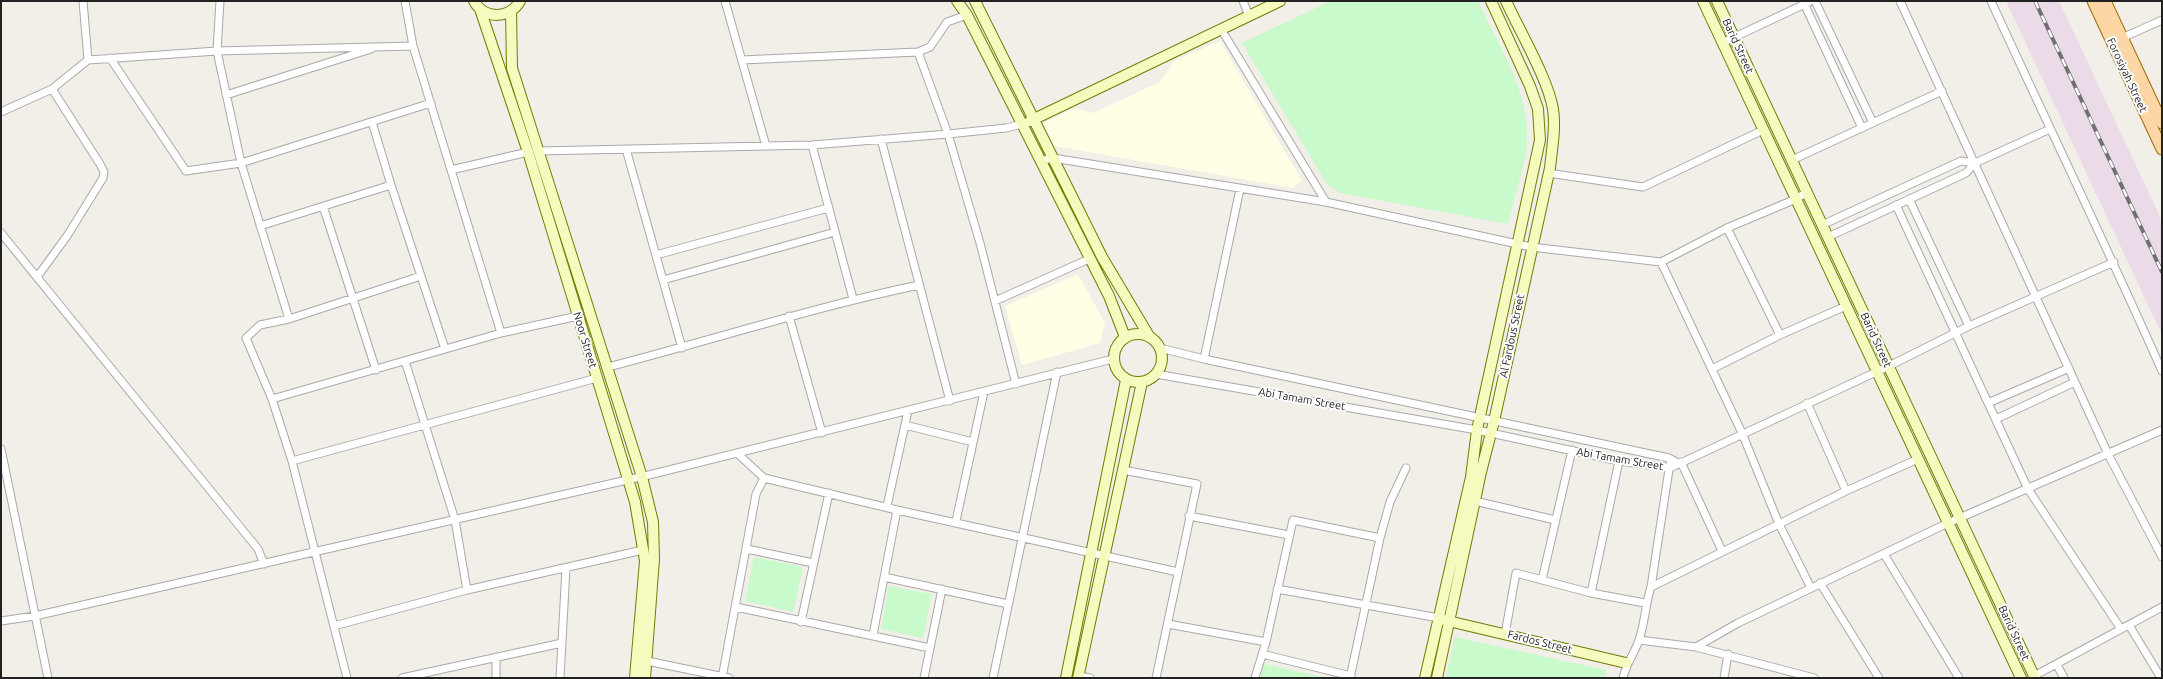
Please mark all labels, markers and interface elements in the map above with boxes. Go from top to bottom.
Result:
street label: Barid Street [1720,16,1756,76]
street label: Forosiyah Street [2104,36,2150,114]
street label: Al Fardous Street [1497,293,1527,379]
street label: Noor Street [570,310,600,370]
street label: Barid Street [1858,310,1894,370]
street label: Abi Tamam Street [1258,385,1346,413]
street label: Abi Tamam Street [1576,445,1664,473]
street label: Barid Street [1996,603,2032,663]
street label: Fardos Street [1506,628,1574,656]

